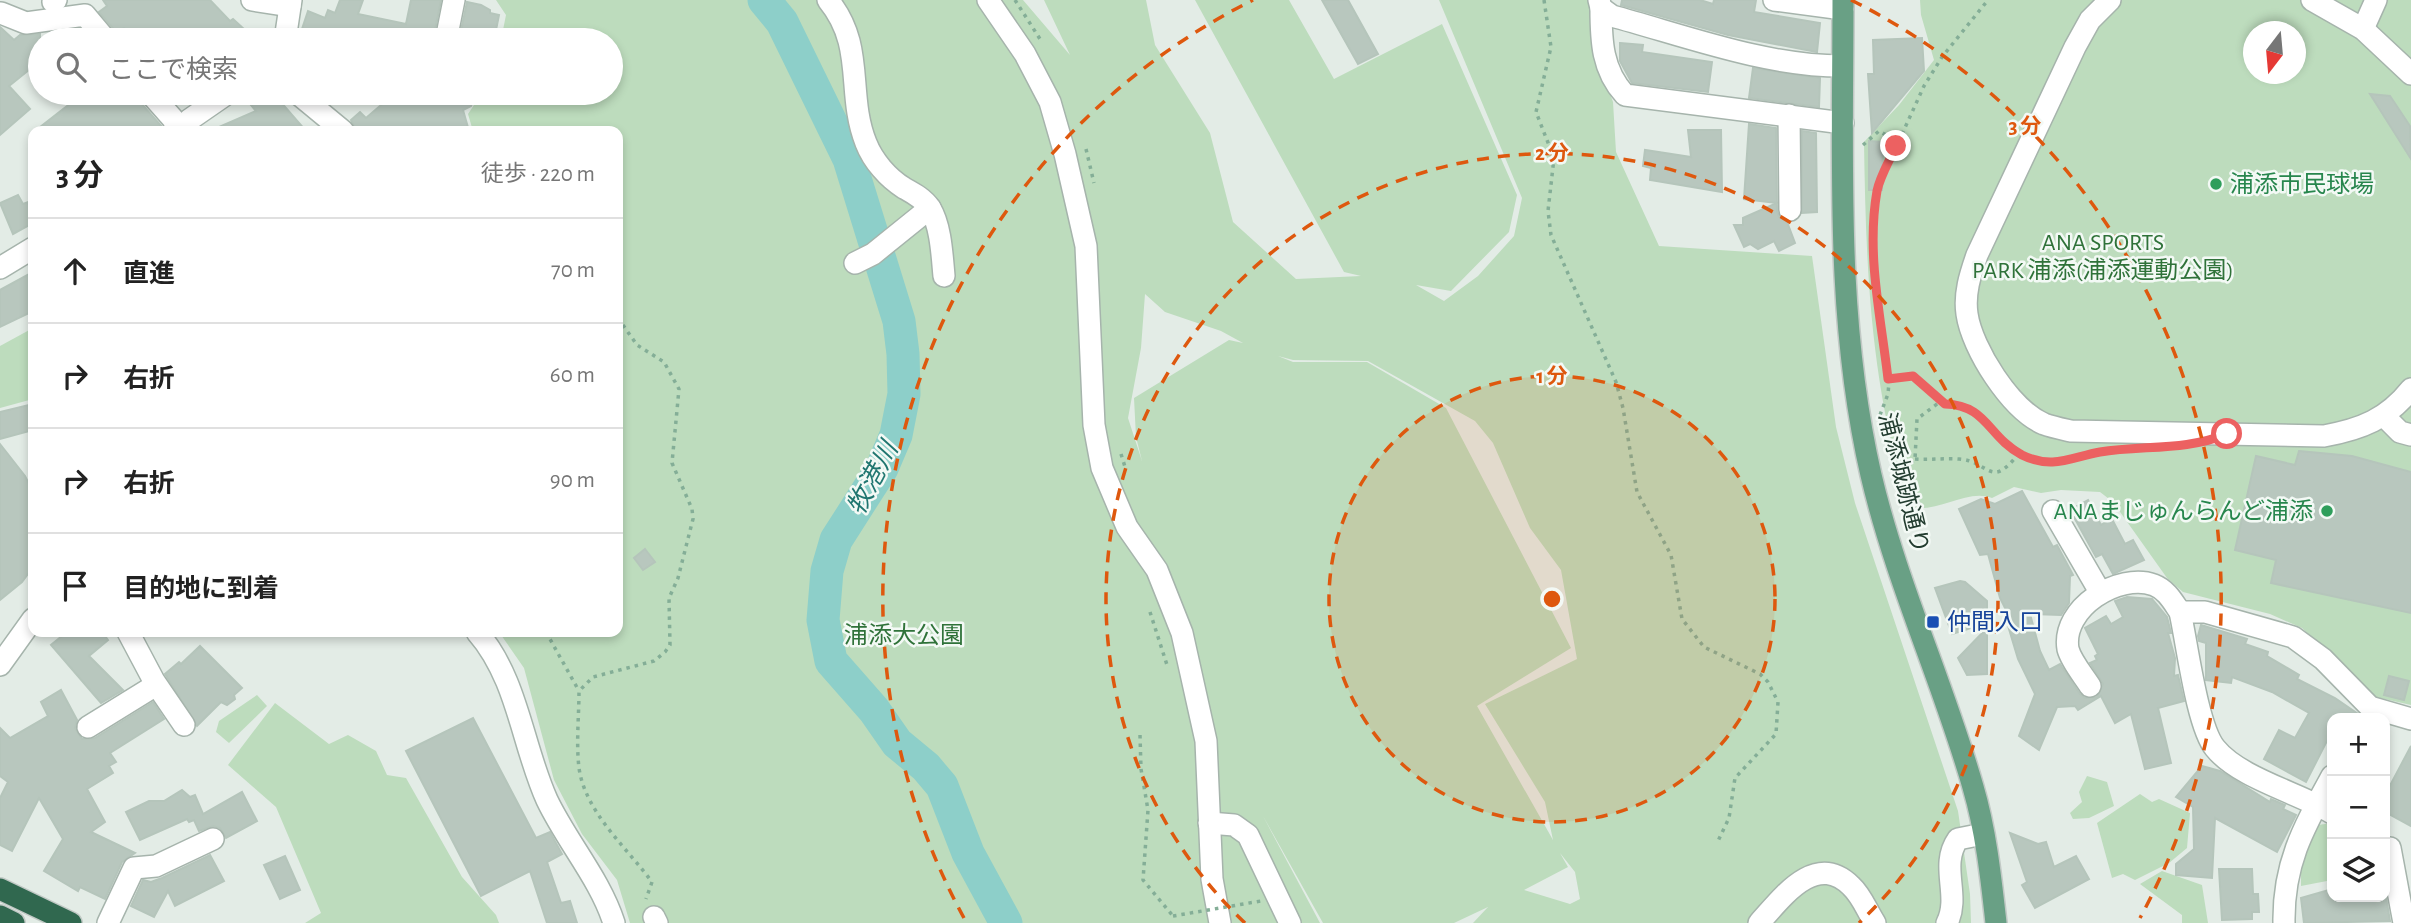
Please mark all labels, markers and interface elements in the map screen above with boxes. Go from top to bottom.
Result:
north arrow [2243,21,2306,84]
search box [28,28,623,105]
icon: search [52,48,90,86]
text: ここで検索 [108,57,238,83]
text: 3 分 [2008,115,2042,137]
route end [1880,130,1911,161]
text: 2 分 [1535,142,1569,164]
text: 3 分 [56,161,103,191]
text: 徒歩 · 220 m [481,163,595,186]
place label: 浦添市民球場 [2230,171,2374,197]
marker: 浦添市民球場 [2208,176,2224,192]
park label: ANA SPORTS PARK 浦添(浦添運動公園) [1972,231,2234,283]
icon: ahead [56,252,94,290]
text: 70 m [551,259,595,282]
text: 直進 [123,261,175,287]
icon: right [56,357,94,395]
text: 60 m [550,364,595,387]
text: 1 分 [1536,365,1568,387]
text: 右折 [123,366,175,392]
street label: 浦添城跡通り [1874,410,1934,556]
route start [2211,418,2242,449]
water label: 牧港川 [842,435,904,519]
icon: right [56,462,94,500]
text: 90 m [550,469,595,492]
text: 右折 [123,471,175,497]
place label: ANAまじゅんらんど浦添 [2054,498,2313,524]
marker: ANAまじゅんらんど浦添 [2319,503,2335,519]
icon: arrive [56,567,94,605]
text: 目的地に到着 [123,576,279,602]
centre of rings [1540,587,1564,611]
place label: 仲間入口 [1947,610,2043,635]
marker: 仲間入口 [1925,614,1941,630]
park label: 浦添大公園 [844,622,964,648]
map controls [2327,713,2390,902]
button: + [2327,713,2390,776]
button: − [2327,776,2390,839]
button: layers [2327,839,2390,902]

